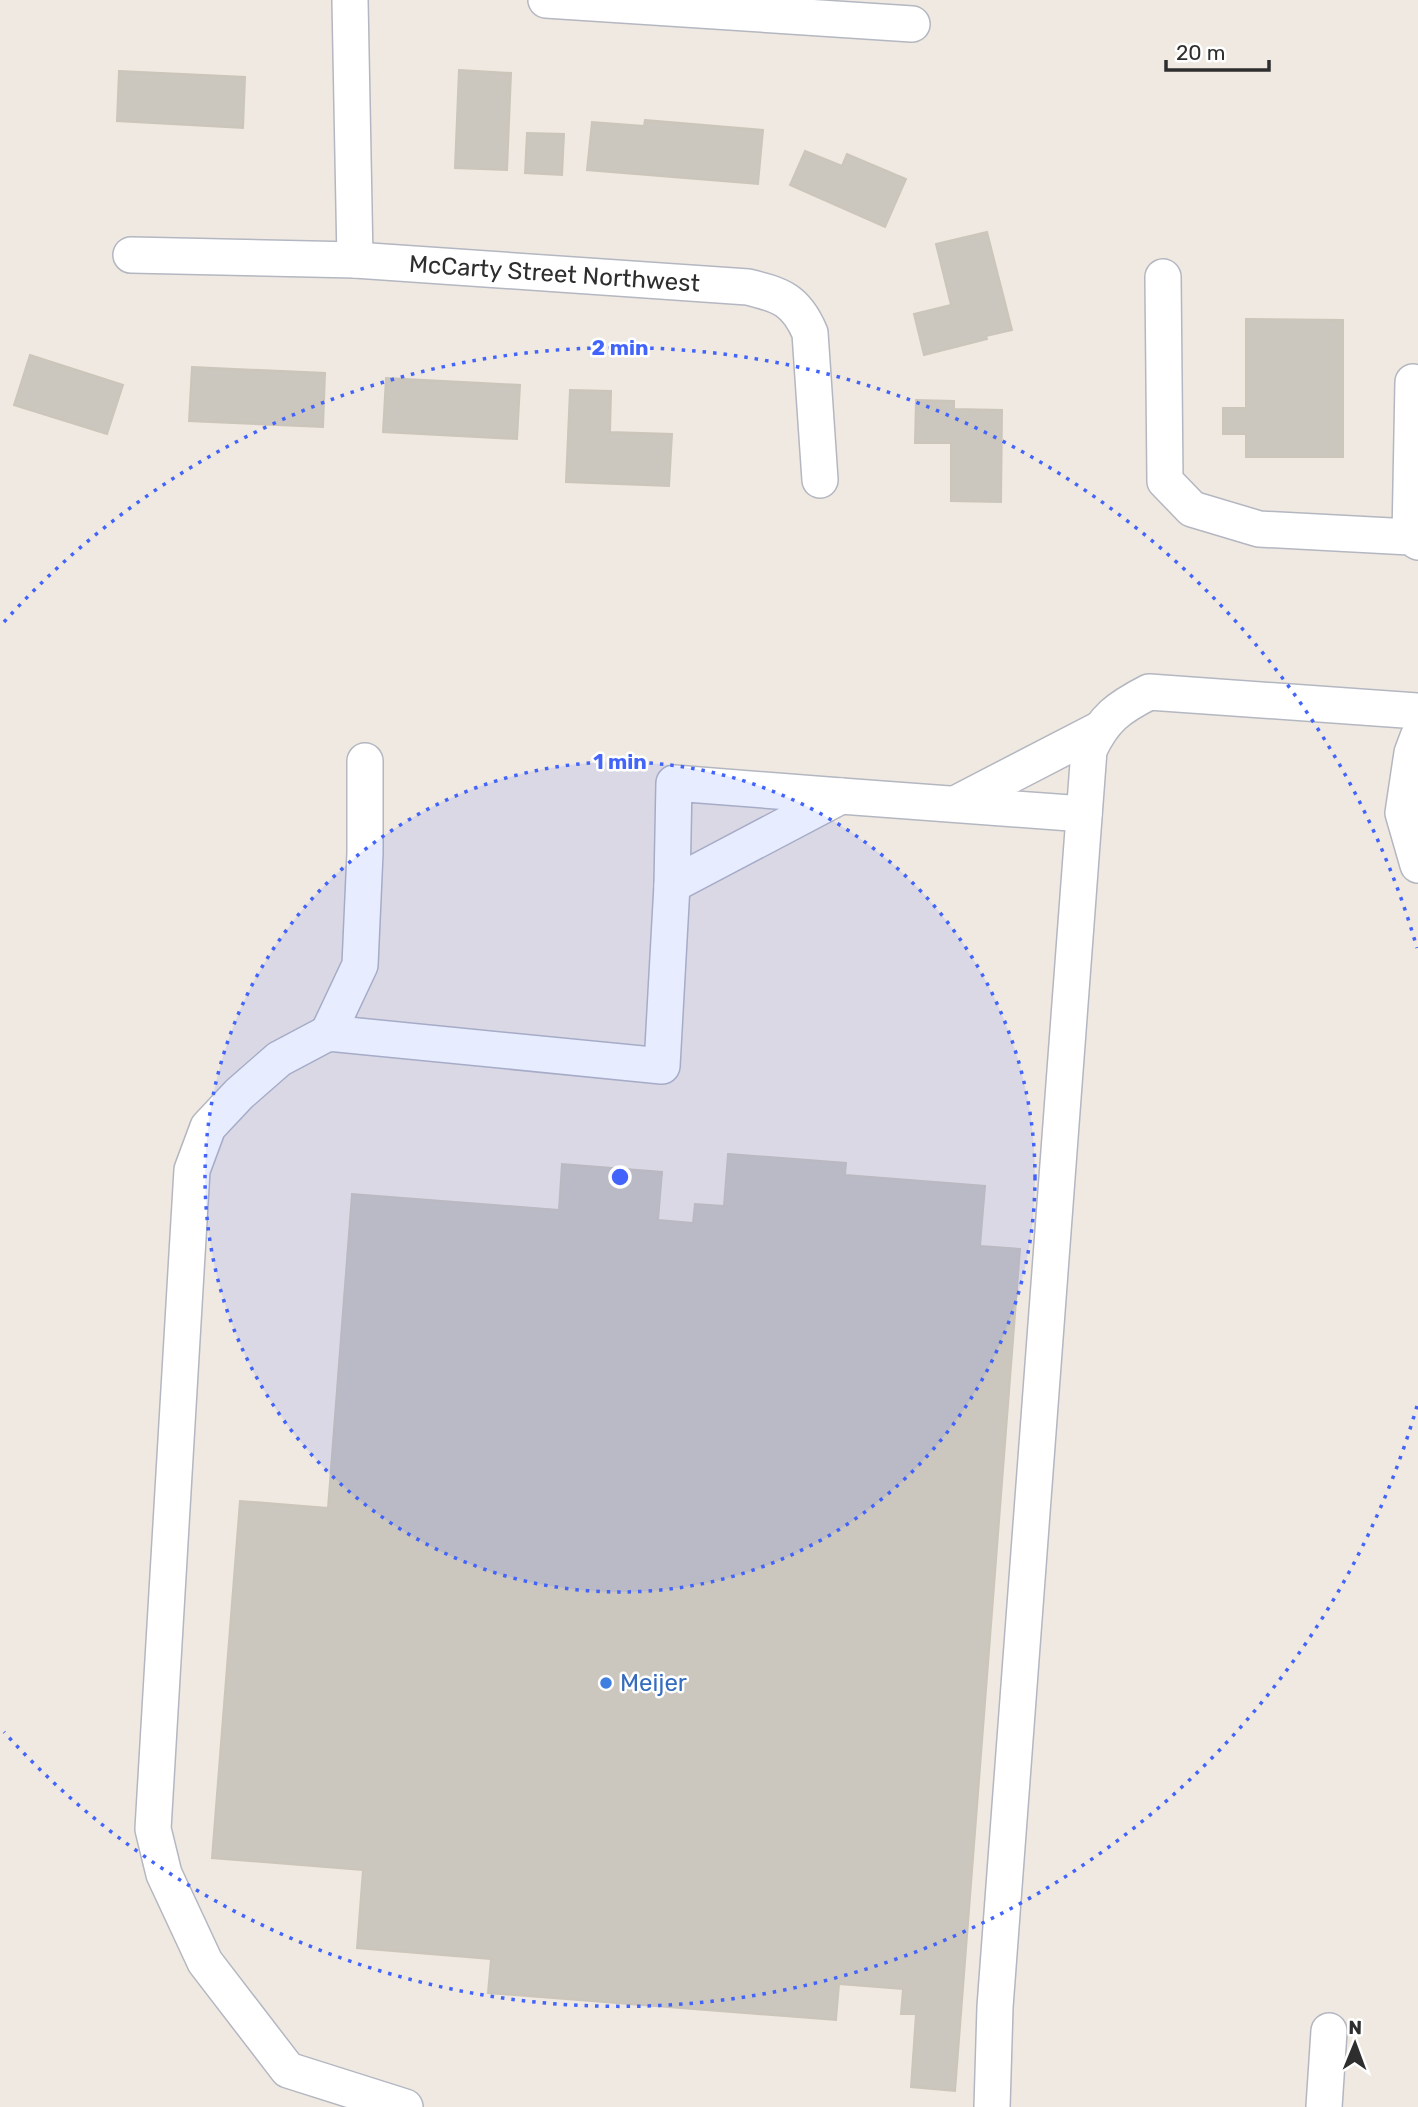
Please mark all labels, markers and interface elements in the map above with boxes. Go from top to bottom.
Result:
scale bar [1166,28,1269,72]
text: 20 m [1176,40,1225,65]
street label: McCarty Street Northwest [408,250,701,298]
text: 2 min [592,335,648,360]
text: 1 min [593,749,647,774]
centre of rings [608,1165,632,1189]
place label: Meijer [620,1669,687,1697]
marker: Meijer [598,1675,614,1691]
north arrow [1320,2009,1390,2079]
text: N [1348,2016,1362,2039]

